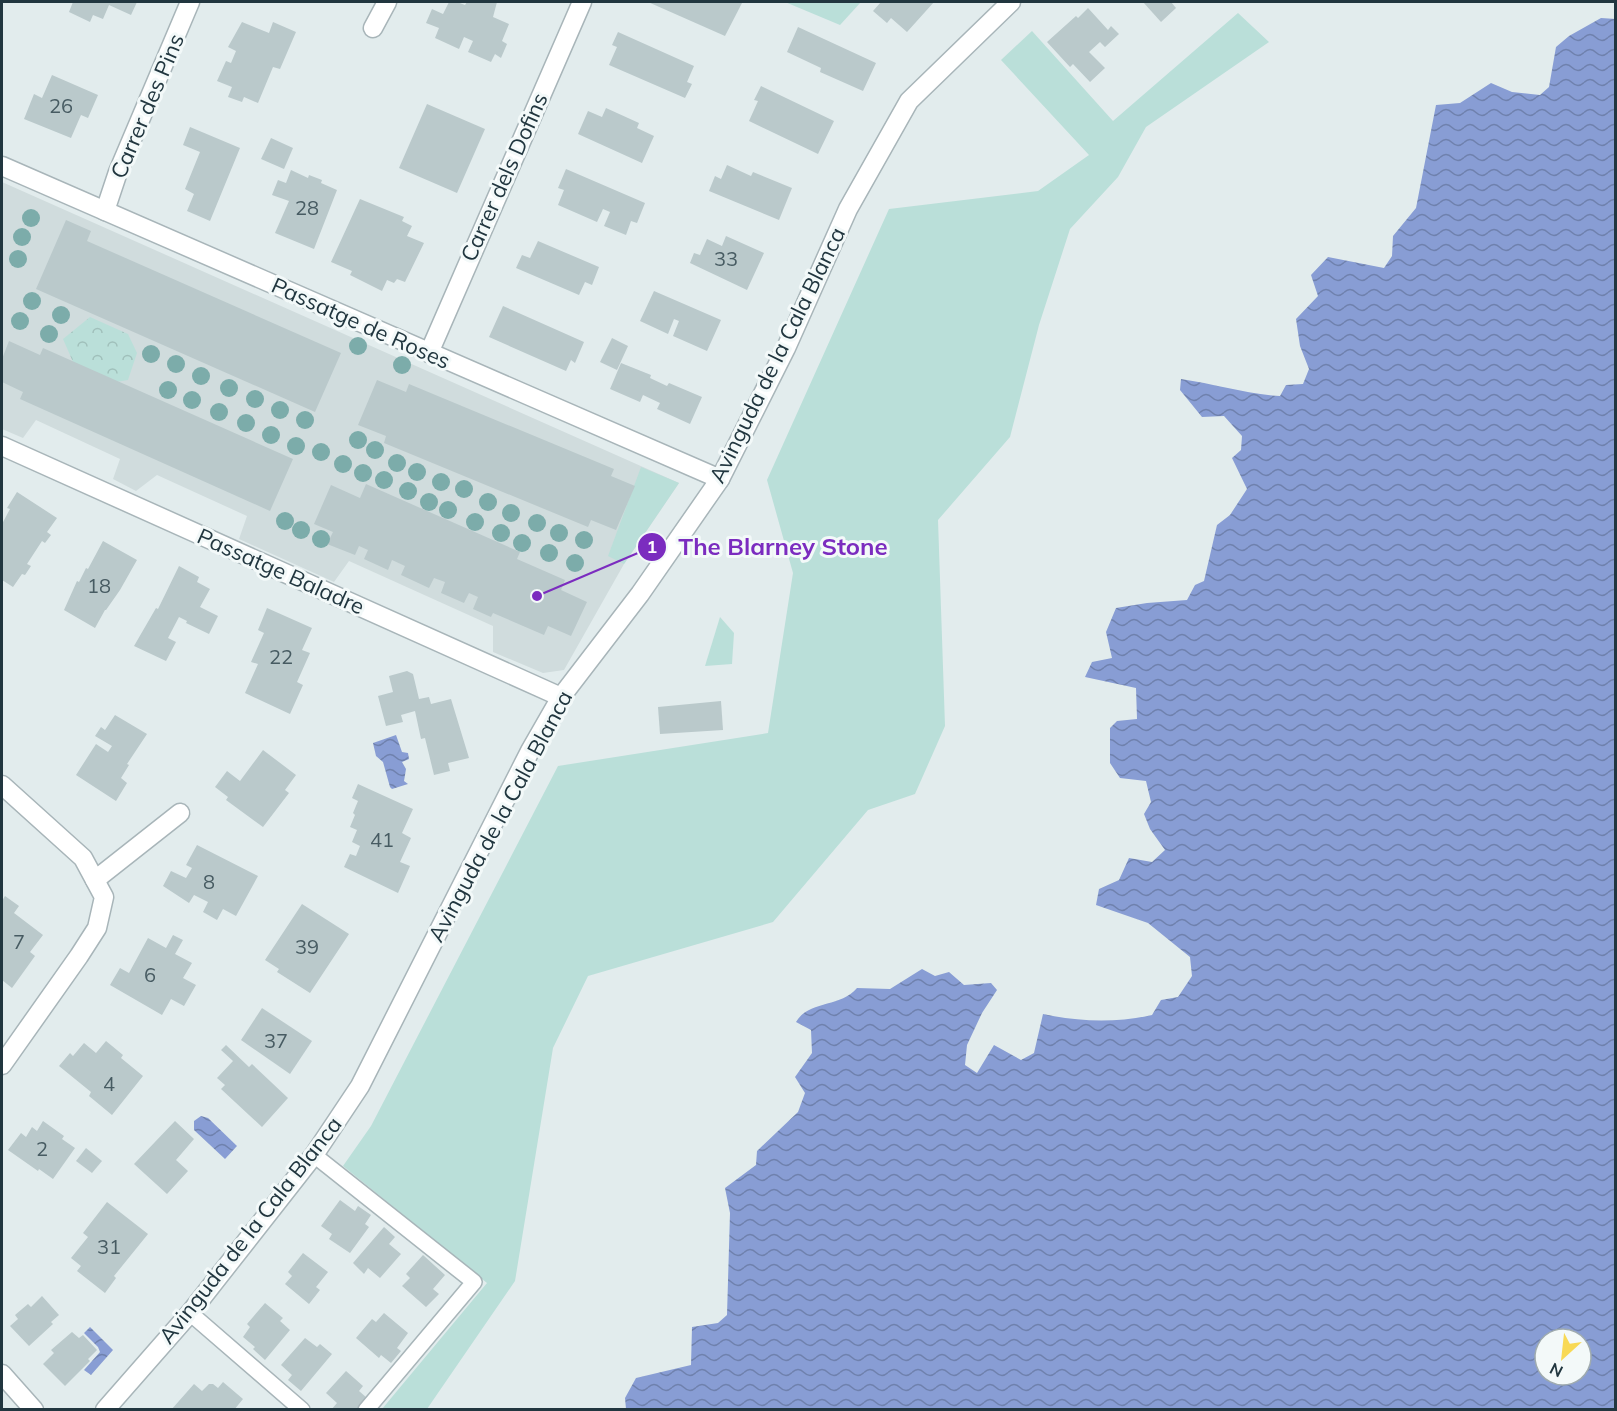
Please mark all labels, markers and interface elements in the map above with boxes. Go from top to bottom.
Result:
street label: Carrer des Pins [104,29,190,183]
street label: Carrer dels Dofins [454,88,554,266]
house number: 26 [49,93,73,118]
house number: 28 [295,195,319,220]
street label: Avinguda de la Cala Blanca [703,223,851,487]
house number: 33 [714,246,738,271]
street label: Passatge de Roses [267,271,455,375]
street label: Passatge Baladre [193,522,369,620]
callout: The Blarney Stone [637,526,900,568]
text: The Blarney Stone [678,531,888,561]
text: 1 [647,535,657,558]
house number: 18 [87,573,111,598]
house number: 22 [269,644,293,669]
street label: Avinguda de la Cala Blanca [422,685,578,947]
house number: 41 [370,827,394,852]
house number: 8 [203,869,215,894]
house number: 7 [13,929,25,954]
house number: 39 [295,934,319,959]
house number: 6 [144,962,156,987]
house number: 37 [264,1028,288,1053]
house number: 4 [103,1071,115,1096]
street label: Avinguda de la Cala Blanca [152,1111,348,1349]
house number: 2 [36,1136,48,1161]
house number: 31 [97,1234,121,1259]
north arrow [1533,1327,1593,1387]
text: N [1546,1359,1566,1382]

